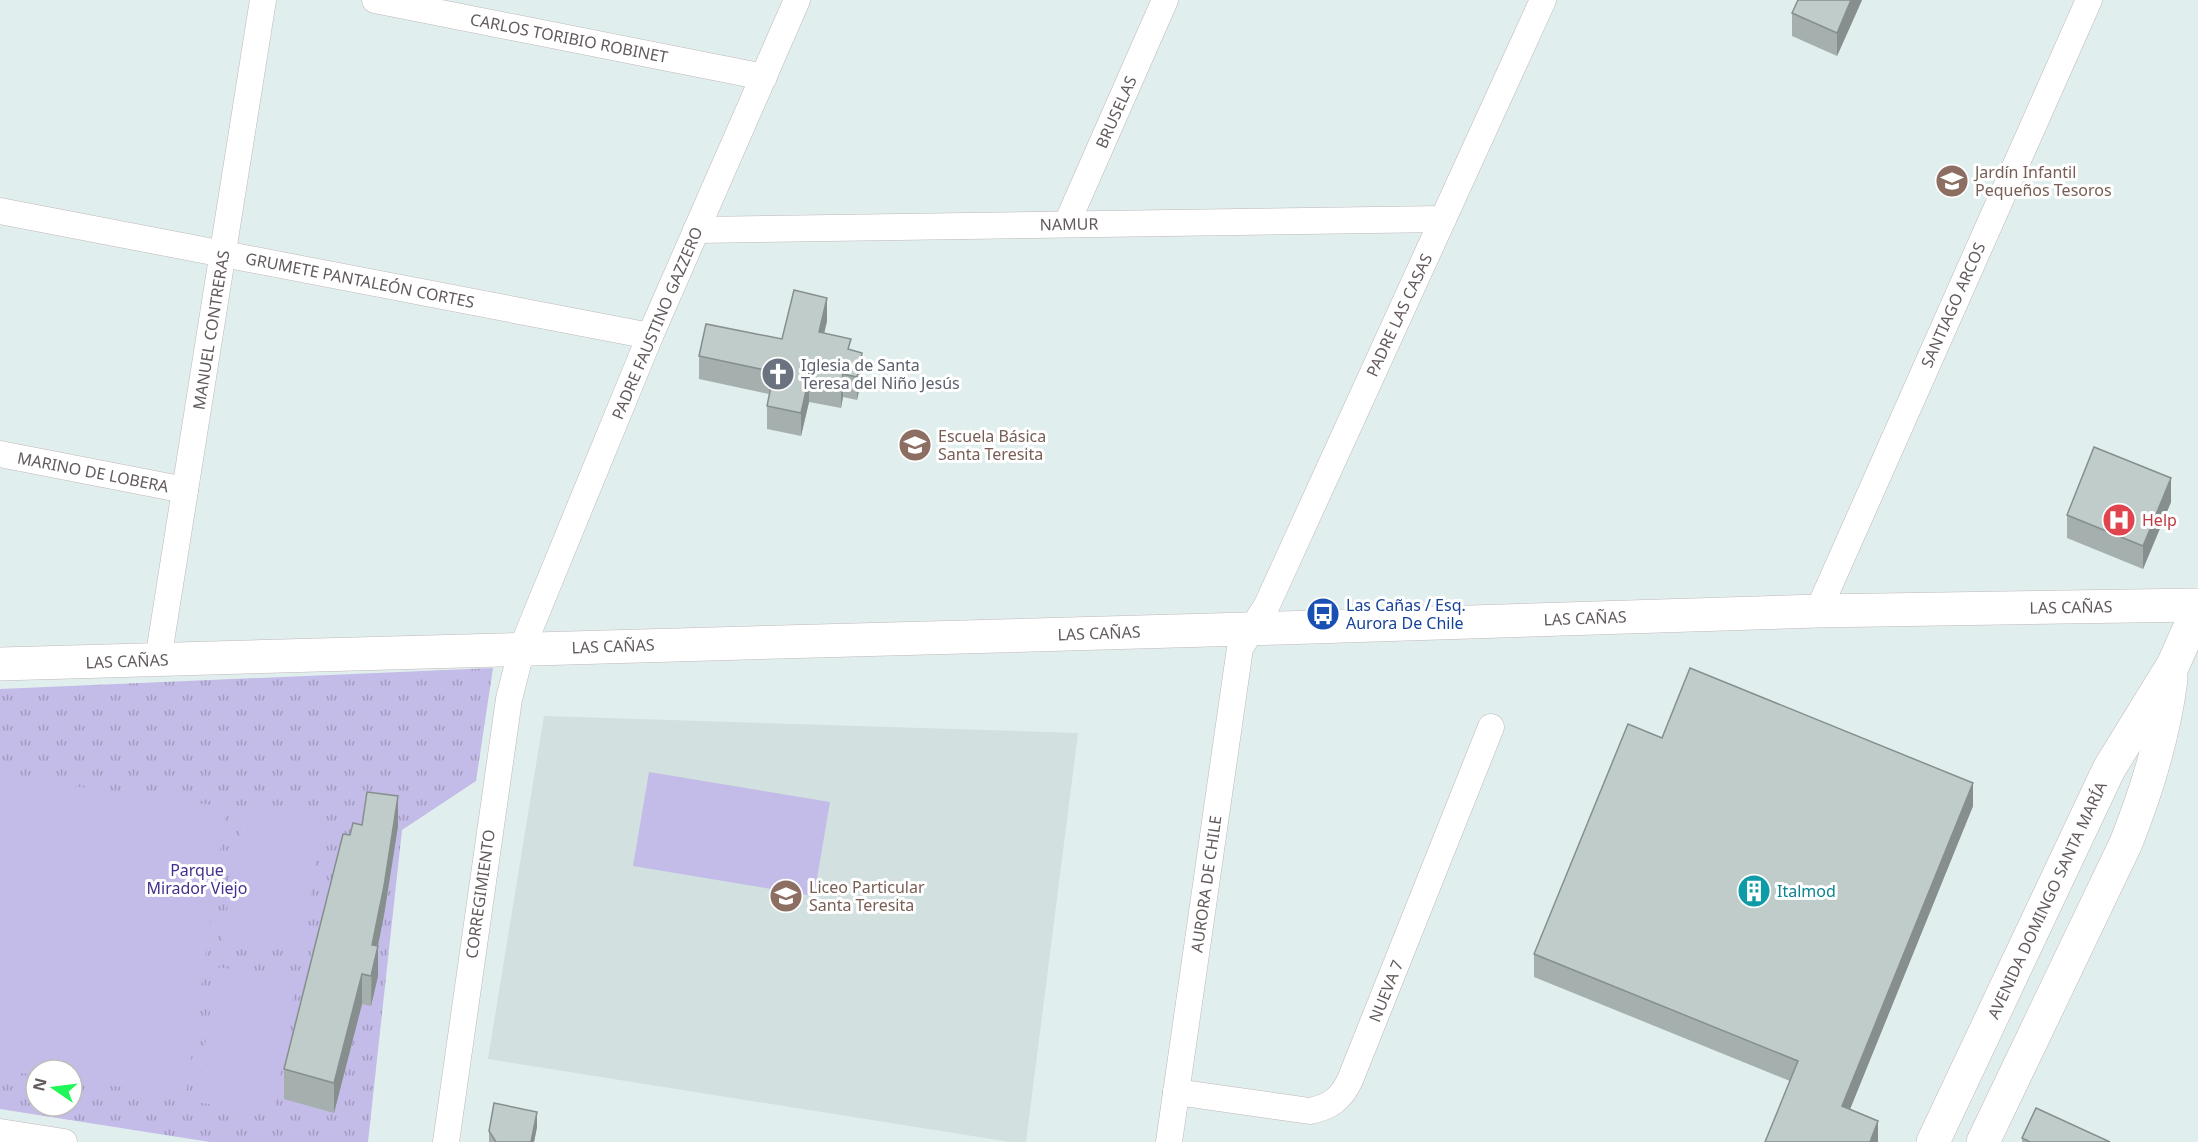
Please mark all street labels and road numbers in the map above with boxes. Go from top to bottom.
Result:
street label: CARLOS TORIBIO ROBINET [468,8,670,68]
street label: BRUSELAS [1090,72,1142,152]
street label: NAMUR [1040,212,1099,236]
street label: PADRE FAUSTINO GAZZERO [606,223,708,423]
street label: SANTIAGO ARCOS [1916,239,1991,371]
street label: GRUMETE PANTALEÓN CORTES [244,247,477,313]
street label: MANUEL CONTRERAS [188,248,235,411]
street label: PADRE LAS CASAS [1361,250,1437,380]
street label: MARINO DE LOBERA [15,447,171,498]
street label: LAS CAÑAS [2029,595,2113,619]
street label: LAS CAÑAS [1543,606,1627,630]
street label: LAS CAÑAS [1057,621,1141,645]
street label: LAS CAÑAS [571,634,655,658]
street label: LAS CAÑAS [85,649,169,673]
street label: AVENIDA DOMINGO SANTA MARÍA [1982,777,2112,1022]
street label: AURORA DE CHILE [1185,814,1227,954]
street label: CORREGIMIENTO [460,828,500,960]
street label: NUEVA 7 [1364,957,1408,1025]

